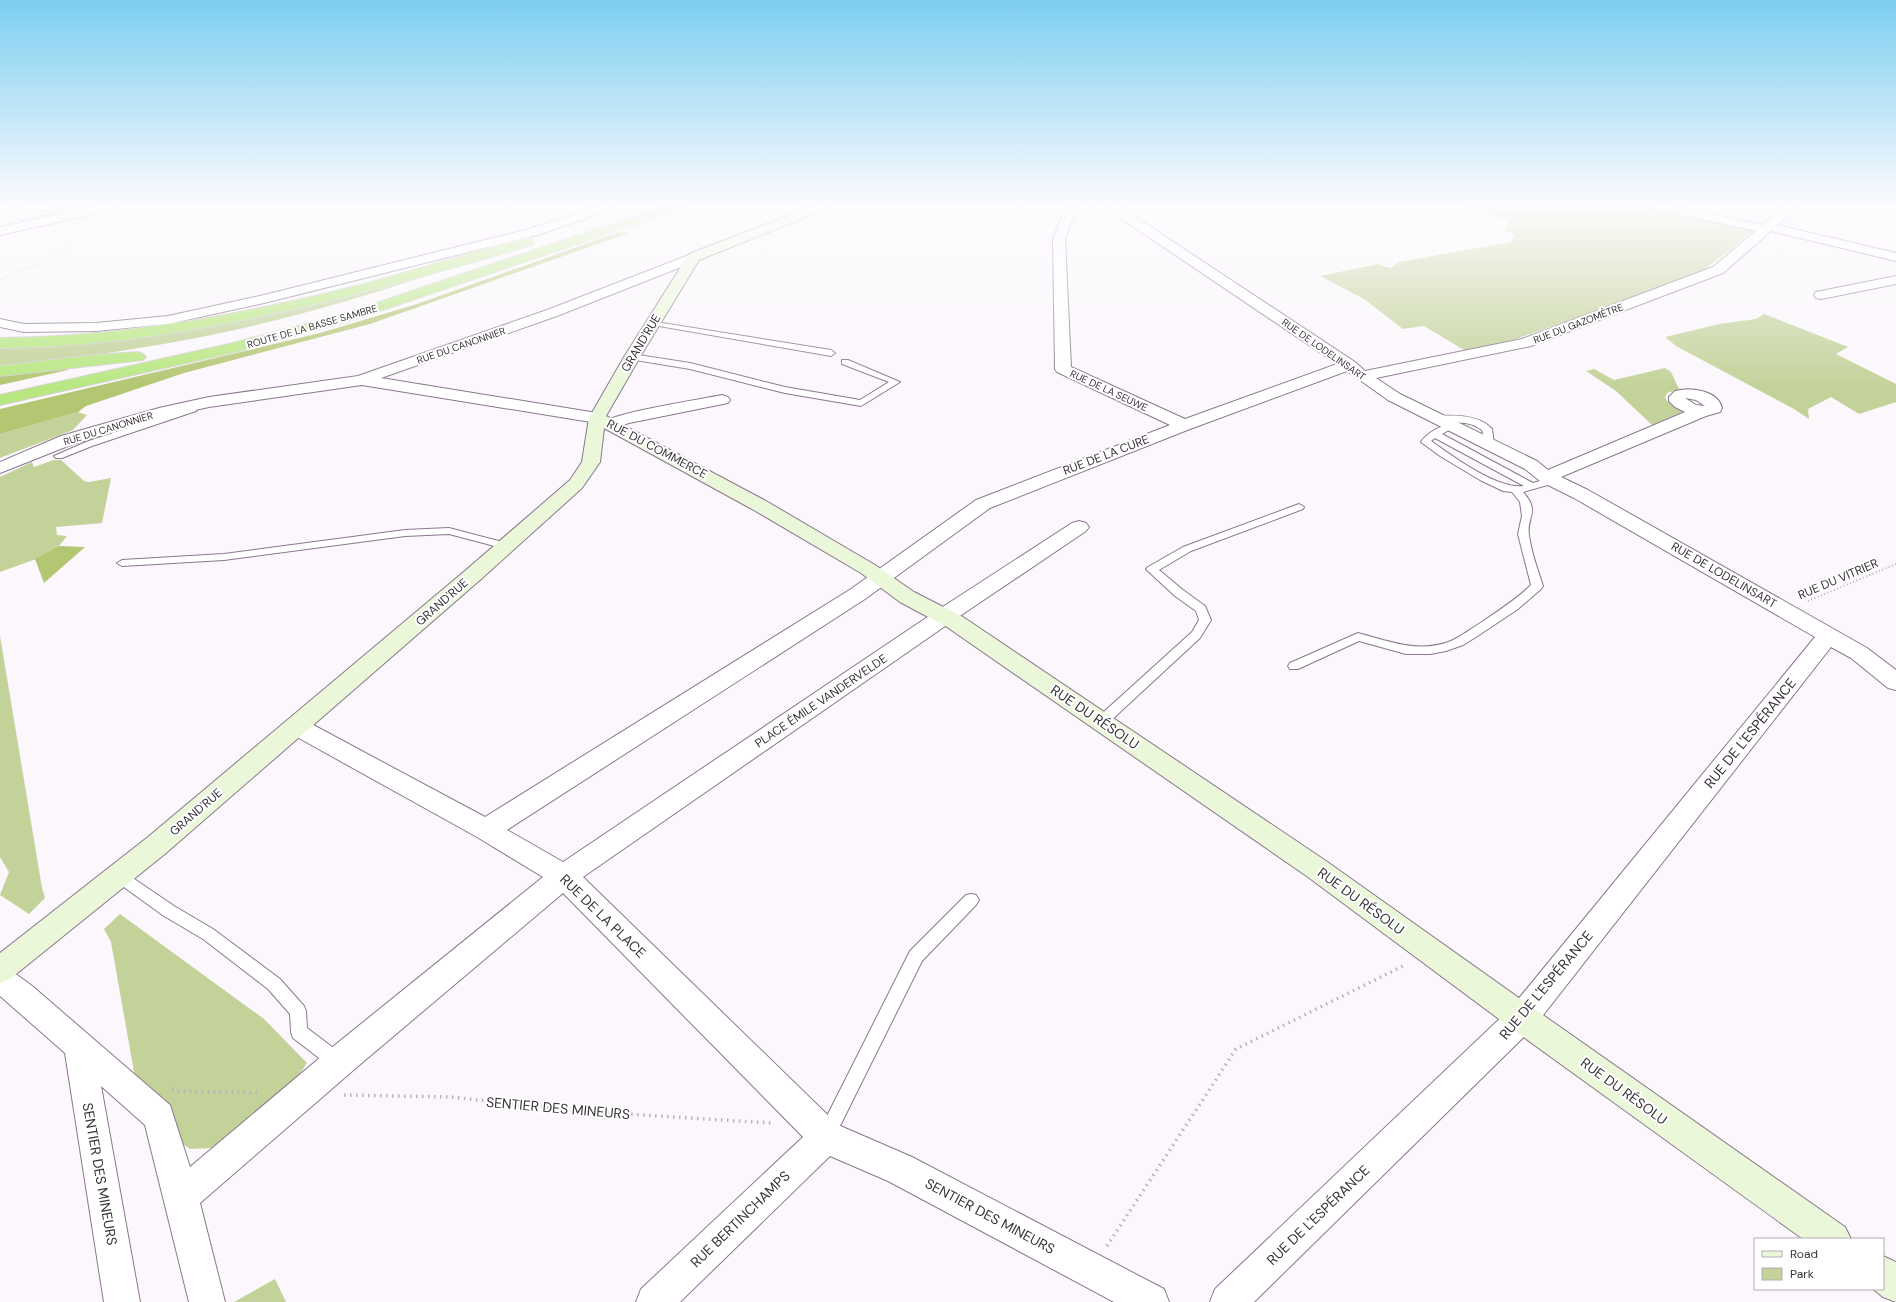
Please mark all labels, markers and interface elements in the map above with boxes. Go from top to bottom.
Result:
street label: RUE DU GAZOMÈTRE [1531,300,1625,347]
street label: ROUTE DE LA BASSE SAMBRE [246,302,379,351]
street label: GRAND'RUE [618,311,665,375]
street label: RUE DE LODELINSART [1279,316,1368,383]
street label: RUE DU CANONNIER [415,324,507,367]
street label: RUE DE LA SEUWE [1068,367,1150,414]
street label: RUE DU CANONNIER [62,409,155,448]
street label: RUE DU COMMERCE [604,416,710,482]
street label: RUE DE LA CURE [1061,431,1152,479]
street label: RUE DE LODELINSART [1668,538,1780,612]
street label: RUE DU VITRIER [1795,555,1881,603]
street label: GRAND'RUE [412,575,472,629]
street label: PLACE ÉMILE VANDERVELDE [752,651,890,751]
street label: RUE DE L'ESPÉRANCE [1700,674,1800,792]
street label: RUE DU RÉSOLU [1047,681,1143,753]
street label: GRAND'RUE [166,785,226,839]
street label: RUE DU RÉSOLU [1314,863,1408,939]
street label: RUE DE LA PLACE [556,870,650,962]
street label: RUE DE L'ESPÉRANCE [1495,927,1597,1043]
street label: RUE DU RÉSOLU [1577,1053,1671,1129]
street label: SENTIER DES MINEURS [485,1093,631,1123]
street label: SENTIER DES MINEURS [79,1101,121,1247]
street label: RUE DE L'ESPÉRANCE [1263,1161,1373,1269]
street label: RUE BERTINCHAMPS [686,1167,794,1271]
street label: SENTIER DES MINEURS [922,1174,1058,1258]
legend [1754,1238,1884,1290]
text: Road [1790,1246,1818,1262]
text: Park [1790,1266,1814,1282]

